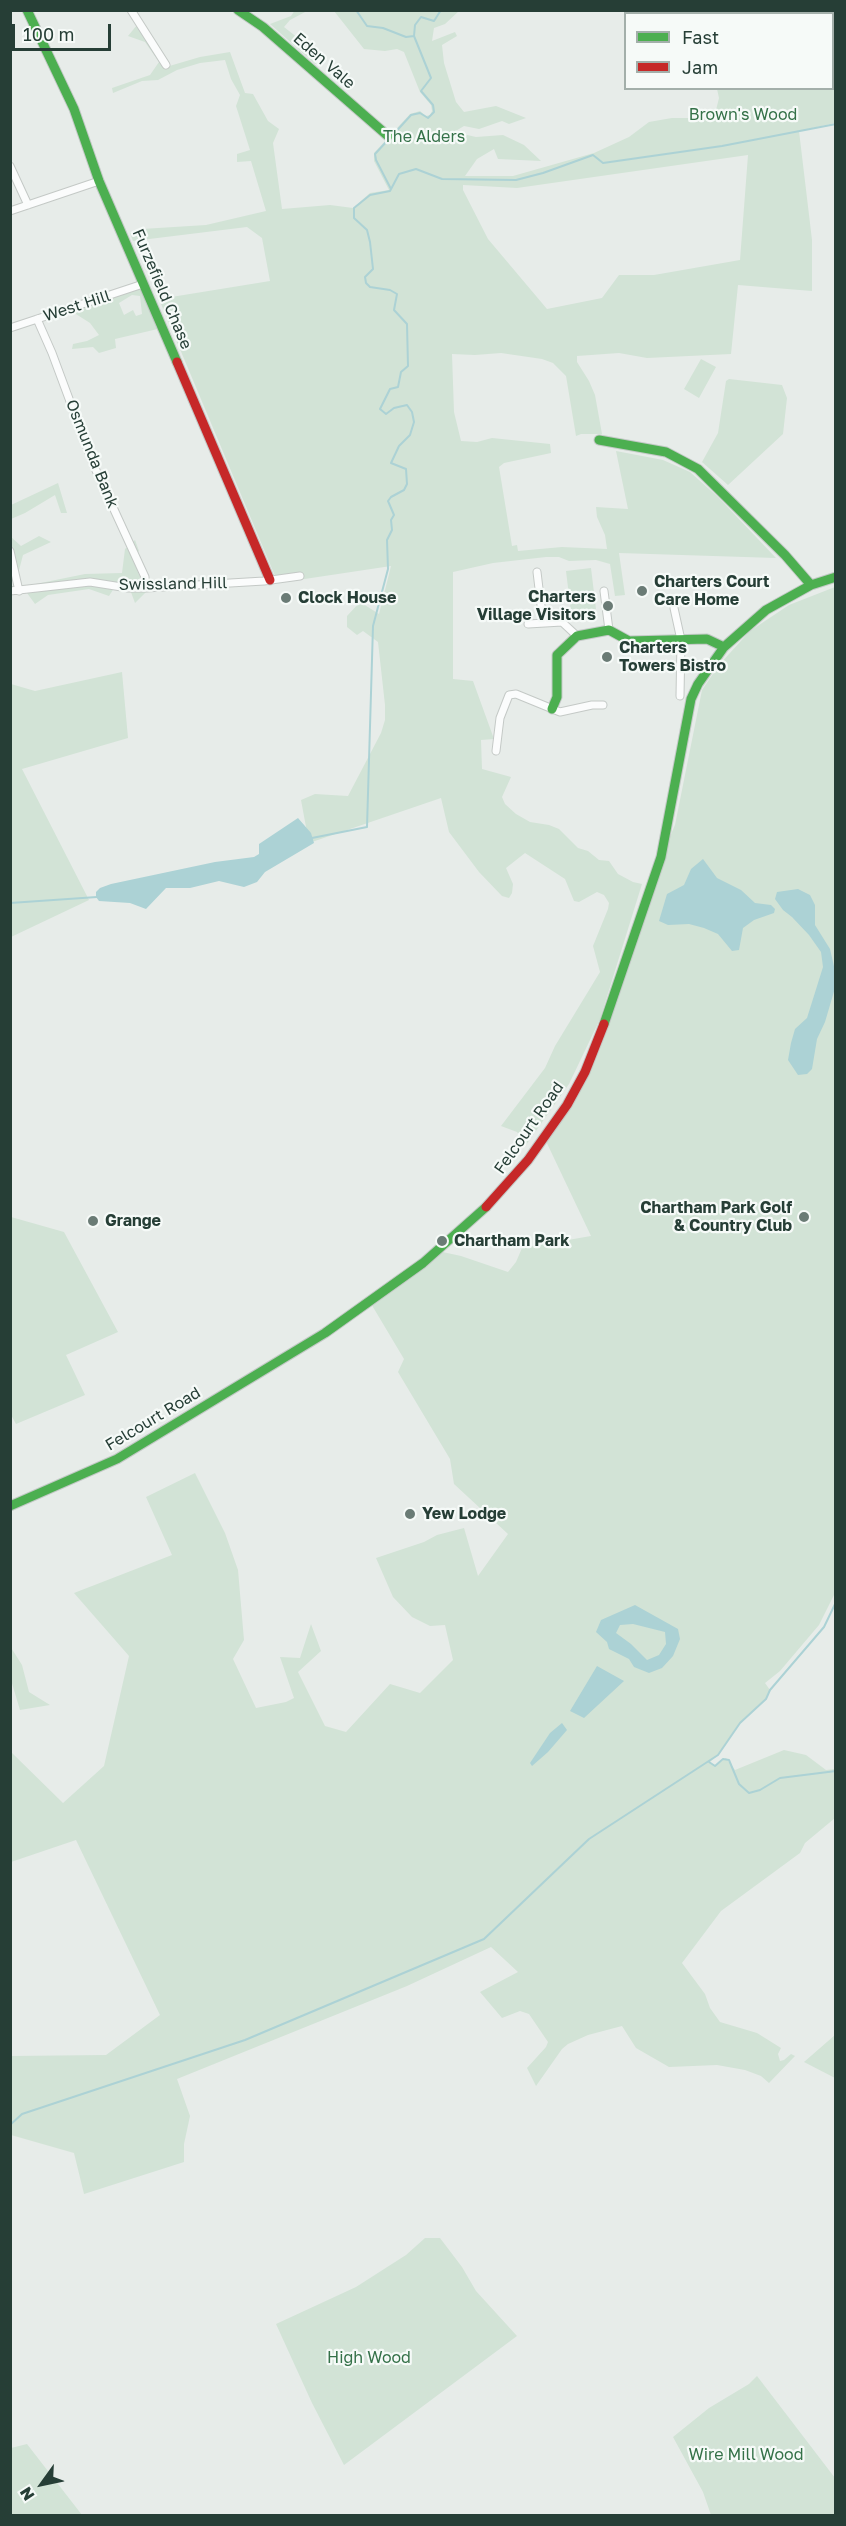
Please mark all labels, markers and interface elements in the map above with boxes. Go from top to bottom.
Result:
scale bar [15,12,114,50]
legend [624,12,834,90]
text: 100 m [23,23,74,45]
text: Fast [682,26,719,48]
street label: Eden Vale [289,29,359,93]
text: Jam [682,56,718,78]
park label: Brown's Wood [689,105,797,125]
park label: The Alders [383,127,465,147]
street label: Furzefield Chase [128,226,196,352]
street label: West Hill [41,286,113,326]
street label: Osmunda Bank [61,397,123,511]
place label: Charters Court Care Home [654,572,769,610]
street label: Swissland Hill [118,573,228,595]
marker: Charters Court Care Home [635,584,649,598]
place label: Charters Village Visitors [477,587,596,625]
place label: Clock House [298,588,396,608]
marker: Clock House [279,591,293,605]
marker: Charters Village Visitors [601,599,615,613]
place label: Charters Towers Bistro [619,638,726,676]
marker: Charters Towers Bistro [600,650,614,664]
street label: Felcourt Road [490,1078,568,1178]
place label: Chartham Park Golf & Country Club [640,1198,792,1236]
marker: Chartham Park Golf & Country Club [797,1210,811,1224]
place label: Grange [105,1211,161,1231]
marker: Grange [86,1214,100,1228]
place label: Chartham Park [454,1231,570,1251]
marker: Chartham Park [435,1234,449,1248]
street label: Felcourt Road [102,1383,204,1455]
place label: Yew Lodge [422,1504,506,1524]
marker: Yew Lodge [403,1507,417,1521]
park label: High Wood [327,2348,411,2368]
park label: Wire Mill Wood [688,2445,804,2465]
north arrow [12,2454,72,2514]
text: N [15,2483,39,2504]

